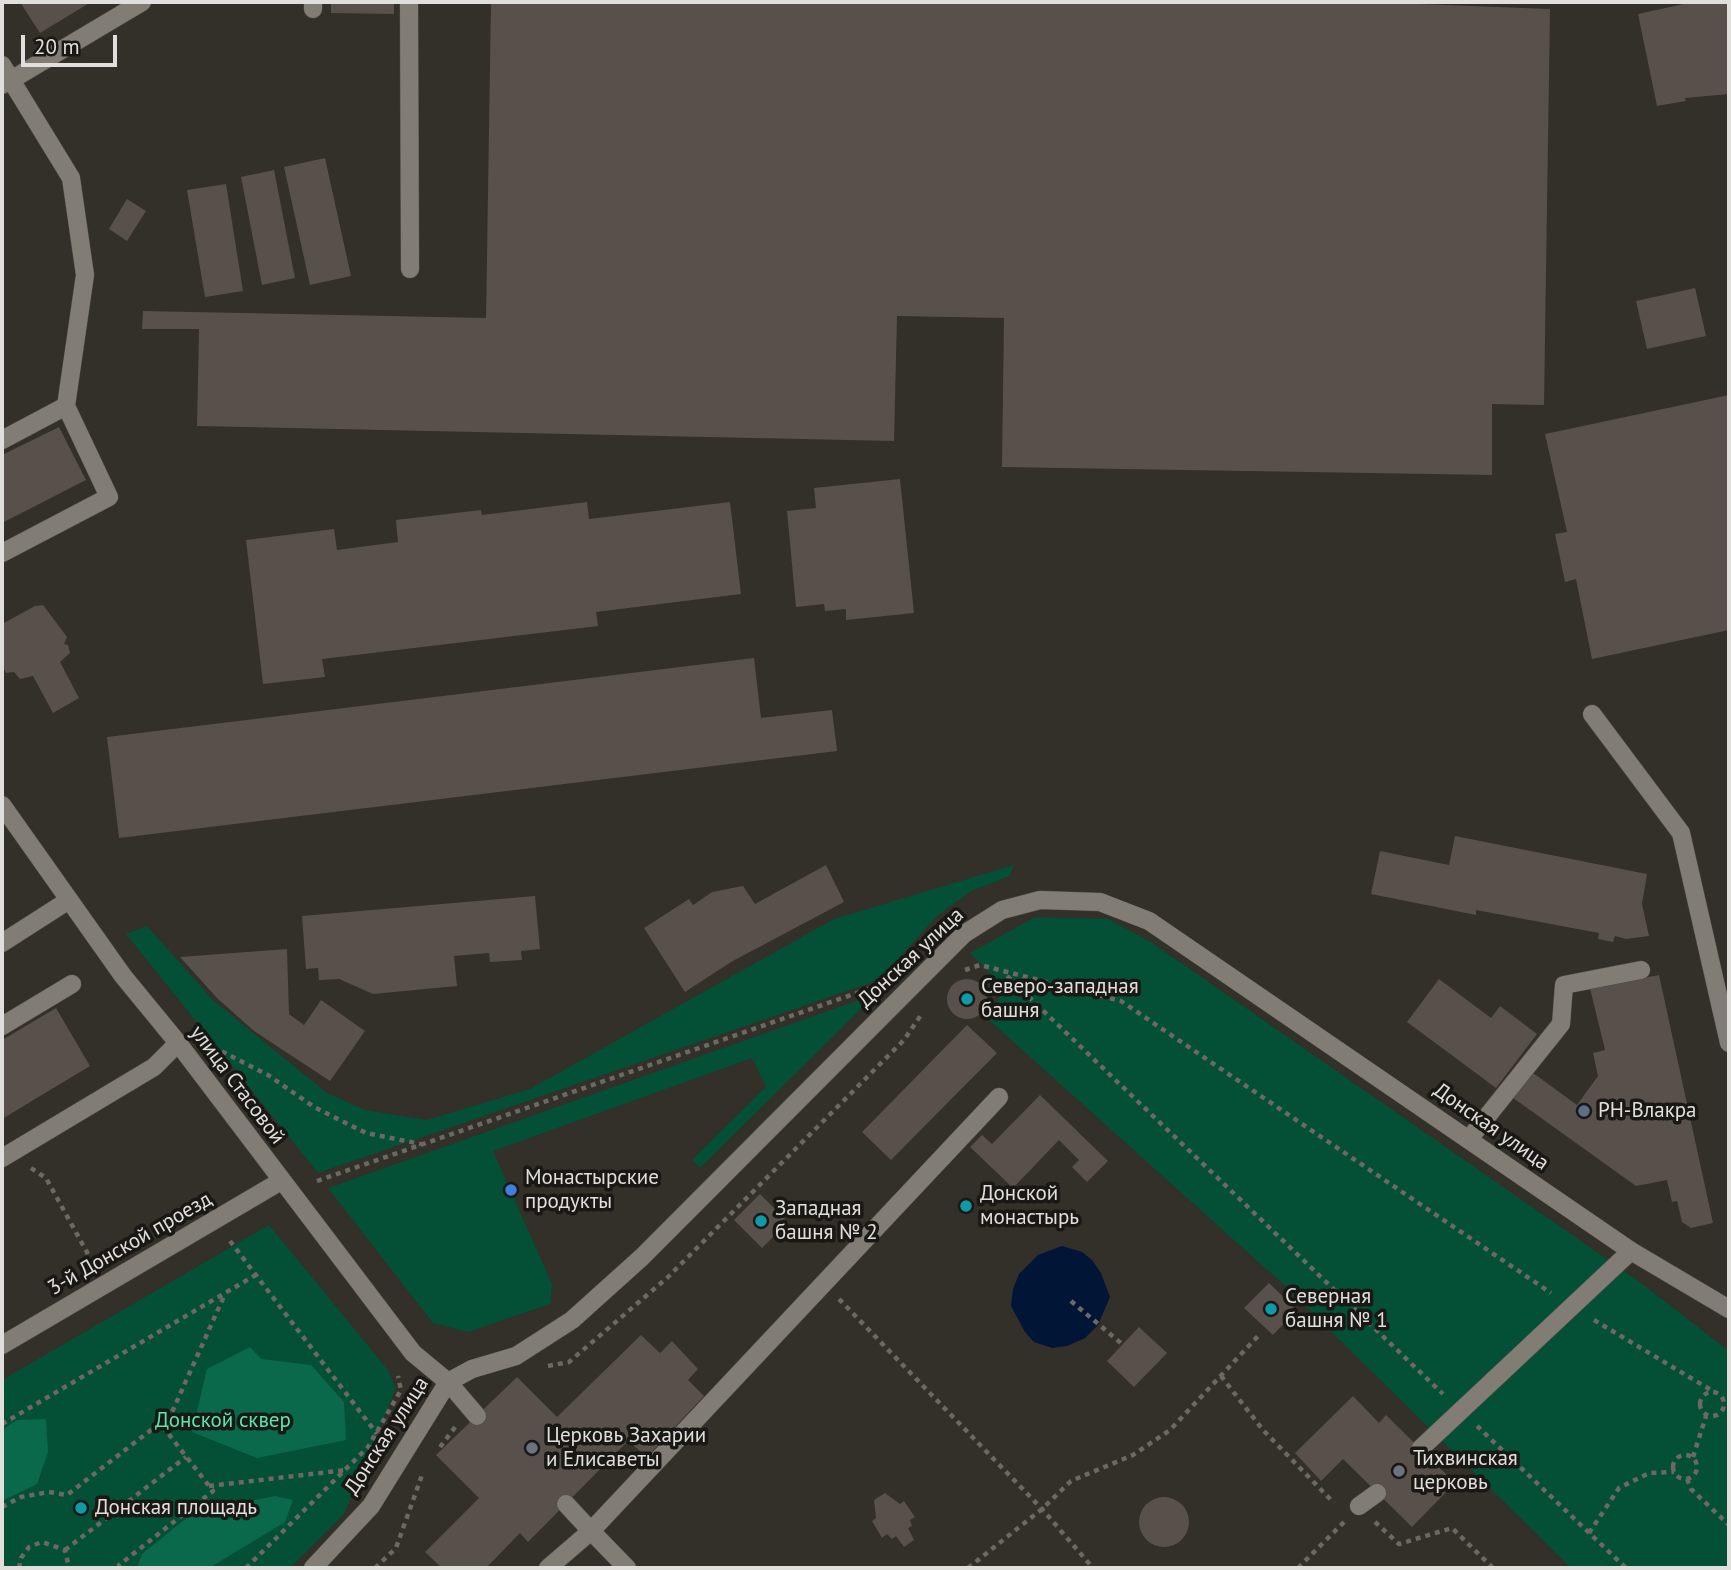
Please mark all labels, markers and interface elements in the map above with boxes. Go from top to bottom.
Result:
scale bar [24,21,121,65]
text: 20 m [34,33,80,60]
street label: Донская улица [853,903,969,1013]
place label: Северо-западная башня [981,974,1139,1024]
marker: Северо-западная башня [959,991,975,1007]
street label: улица Стасовой [184,1021,290,1149]
street label: Донская улица [1428,1078,1554,1176]
place label: РН-Влакра [1598,1098,1696,1124]
marker: РН-Влакра [1576,1103,1592,1119]
place label: Монастырские продукты [525,1165,659,1215]
place label: Донской монастырь [980,1181,1079,1231]
marker: Монастырские продукты [503,1182,519,1198]
street label: 3-й Донской проезд [44,1187,216,1301]
place label: Западная башня № 2 [775,1196,878,1246]
marker: Донской монастырь [958,1198,974,1214]
marker: Западная башня № 2 [753,1213,769,1229]
place label: Северная башня № 1 [1285,1284,1388,1334]
marker: Северная башня № 1 [1263,1301,1279,1317]
street label: Донская улица [340,1372,434,1500]
park label: Донской сквер [155,1408,291,1434]
place label: Церковь Захарии и Елисаветы [546,1423,706,1473]
marker: Церковь Захарии и Елисаветы [524,1440,540,1456]
place label: Тихвинская церковь [1413,1446,1518,1496]
marker: Тихвинская церковь [1391,1463,1407,1479]
place label: Донская площадь [95,1495,257,1521]
marker: Донская площадь [73,1500,89,1516]

